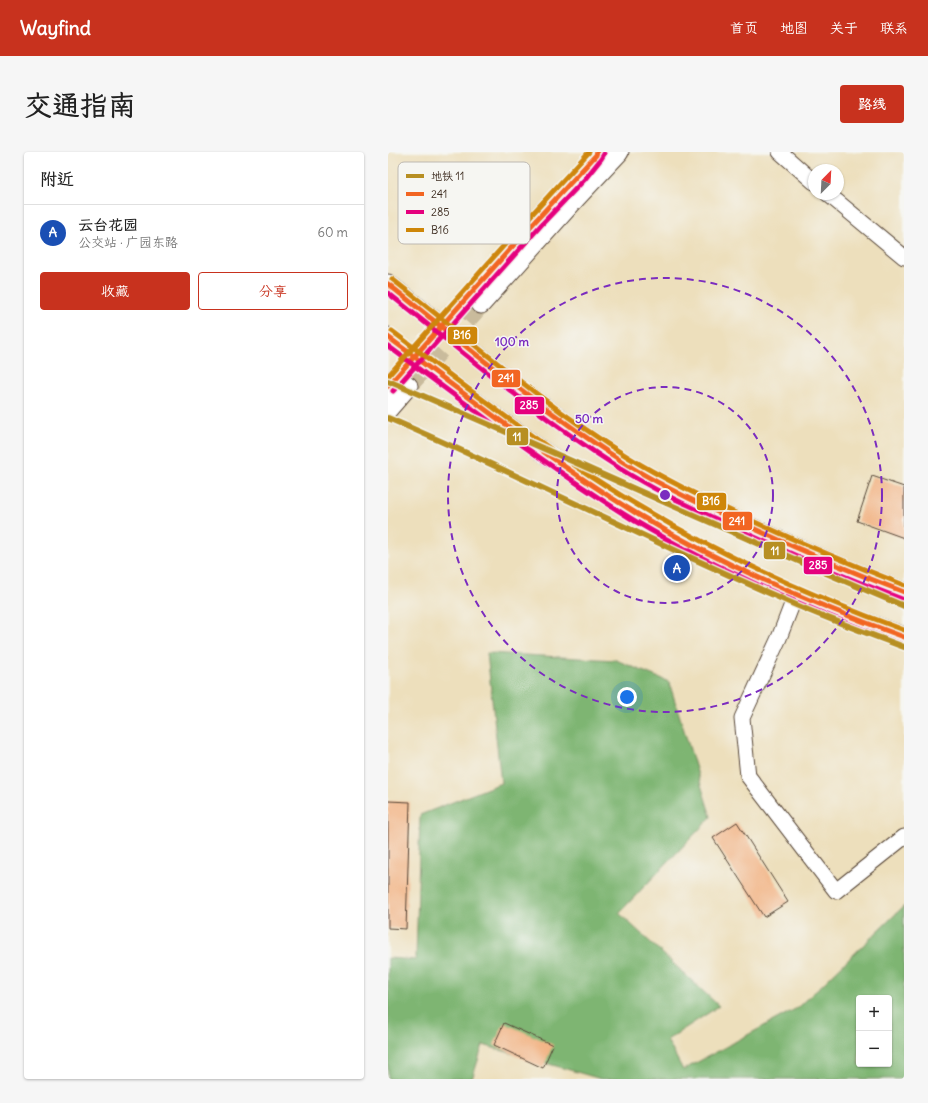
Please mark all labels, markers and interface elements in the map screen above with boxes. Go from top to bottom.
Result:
text: Wayfind [20,16,91,40]
text: 首页 [730,19,758,37]
text: 地图 [780,19,808,37]
text: 关于 [830,19,858,37]
text: 联系 [880,19,908,37]
button: 路线 [840,85,904,123]
text: 交通指南 [24,87,136,123]
legend [398,162,530,244]
north arrow [808,164,844,200]
text: 附近 [40,168,74,190]
text: 地铁 11 [431,169,464,183]
text: 241 [431,187,447,201]
text: 285 [431,205,450,219]
text: 云台花园 [78,215,138,234]
text: B16 [431,223,449,237]
text: A [49,224,57,241]
text: 60 m [317,224,348,241]
text: 公交站 · 广园东路 [78,234,178,251]
button: 收藏 [40,272,190,310]
button: 分享 [198,272,348,310]
line badge: B16 [447,326,478,345]
text: B16 [453,328,471,342]
text: 100 m [495,334,529,349]
line badge: 241 [491,369,521,388]
text: 241 [498,371,514,385]
line badge: 285 [514,396,545,415]
text: 285 [520,398,538,412]
text: 50 m [575,411,604,426]
line badge: 11 [506,427,529,446]
text: 11 [513,430,521,444]
centre of rings [658,488,672,502]
line badge: B16 [696,492,727,511]
text: B16 [702,494,720,508]
line badge: 241 [722,511,753,531]
text: 241 [729,514,745,528]
line badge: 11 [763,541,786,560]
text: 11 [771,544,779,558]
pin: A [664,553,690,583]
line badge: 285 [803,556,833,575]
text: 285 [809,558,827,572]
your location [617,687,637,707]
map controls [856,995,892,1067]
button: + [856,995,892,1031]
button: − [856,1031,892,1067]

